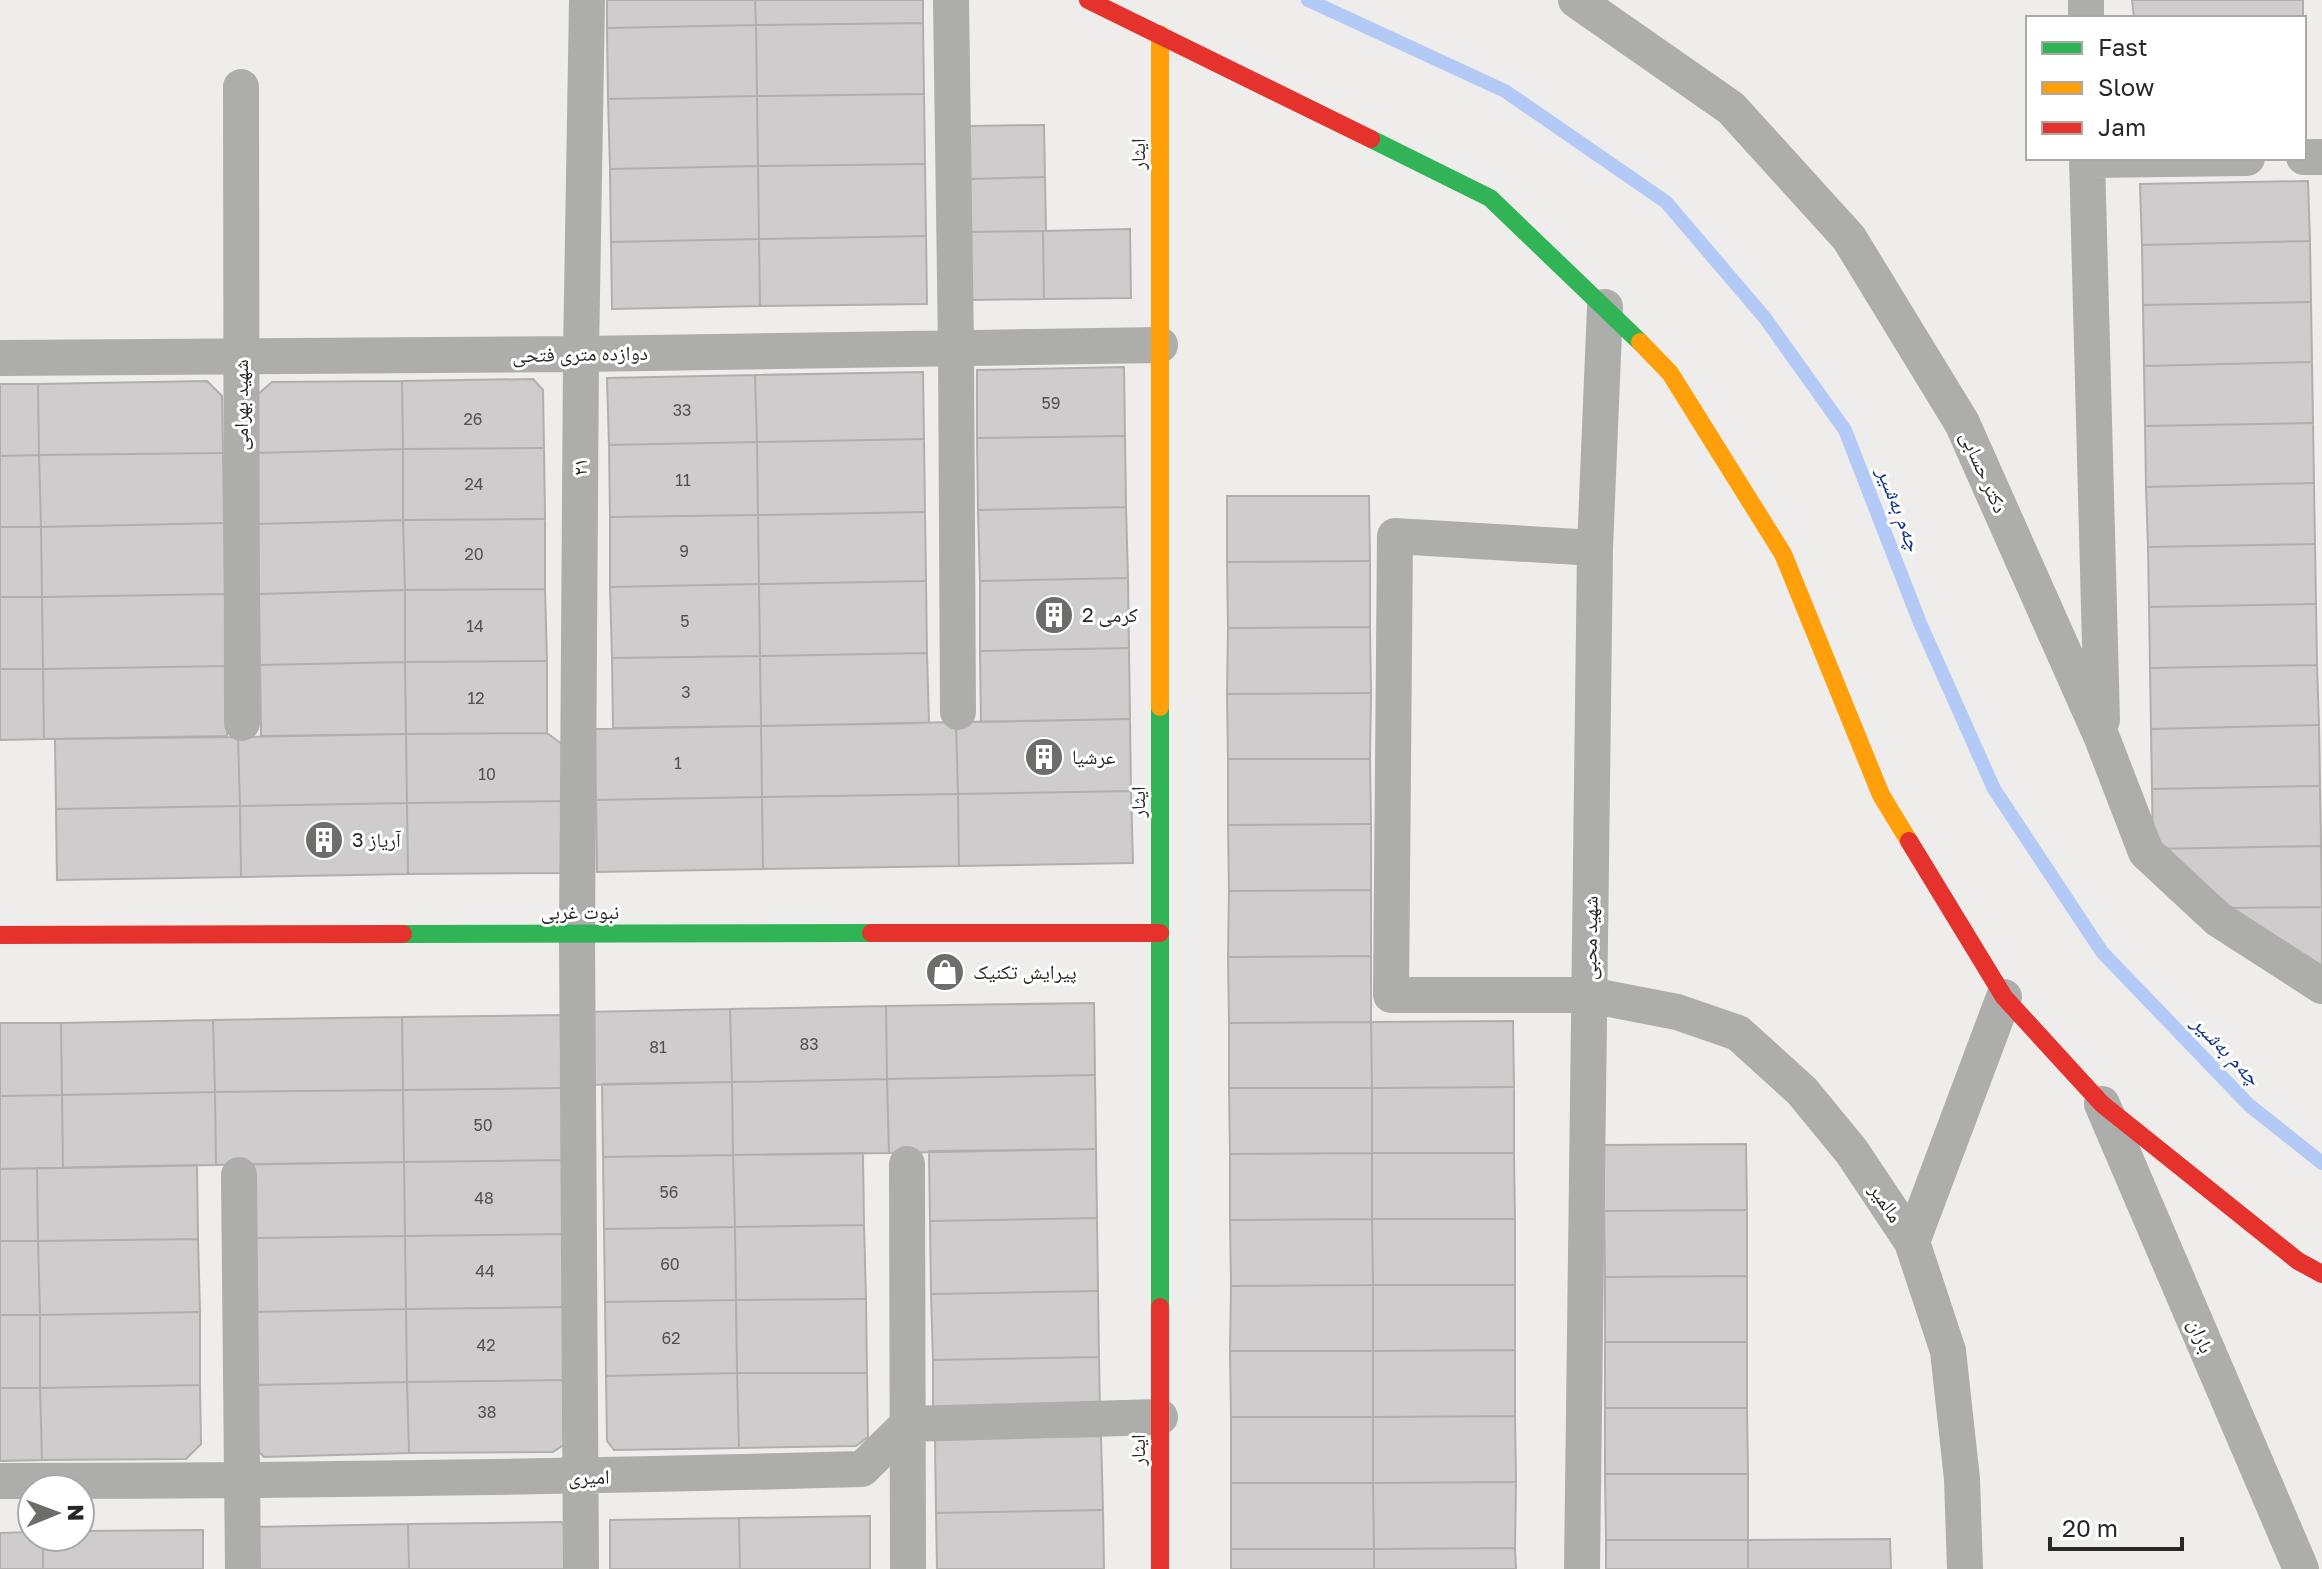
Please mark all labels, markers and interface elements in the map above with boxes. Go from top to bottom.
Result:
legend [2026,16,2306,160]
text: Fast [2098,32,2148,61]
text: Slow [2098,72,2154,101]
text: Jam [2098,112,2146,141]
street label: ایثار [1125,138,1149,171]
street label: دوازده متری فتحی [512,340,648,367]
street label: شهید بهرامی [228,359,253,451]
house number: 59 [1042,393,1060,413]
house number: 33 [673,400,691,420]
house number: 26 [464,409,482,429]
street label: دکتر حسابی [1955,427,2014,517]
street label: ۲۱ [567,458,591,476]
water label: چەم بەشیر [1870,461,1929,556]
house number: 11 [675,470,691,490]
house number: 24 [464,474,484,494]
house number: 9 [679,541,689,561]
house number: 20 [464,544,484,564]
building icon: کرمی 2 [1033,594,1075,636]
place label: کرمی 2 [1082,602,1138,627]
house number: 5 [680,611,690,631]
house number: 14 [466,616,484,636]
house number: 3 [681,682,691,702]
house number: 12 [467,688,485,708]
building icon: عرشیا [1023,736,1065,778]
place label: عرشیا [1072,744,1116,768]
house number: 1 [674,753,682,773]
house number: 10 [478,764,496,784]
street label: ایثار [1125,786,1149,819]
building icon: آریاز 3 [303,819,345,861]
place label: آریاز 3 [352,827,402,851]
street label: شهید محبی [1576,896,1603,980]
street label: نبوت غربی [541,899,619,924]
shop icon: پیرایش تکنیک [924,951,966,993]
place label: پیرایش تکنیک [973,959,1077,984]
water label: چەم بەشیر [2184,1007,2268,1093]
house number: 83 [799,1034,819,1054]
house number: 81 [649,1037,667,1057]
house number: 50 [473,1115,493,1135]
street label: مالمیر [1864,1178,1909,1227]
house number: 56 [660,1182,678,1202]
house number: 48 [474,1188,494,1208]
house number: 60 [660,1254,680,1274]
house number: 44 [475,1261,495,1281]
street label: باران [2183,1315,2220,1357]
house number: 62 [662,1328,680,1348]
house number: 42 [476,1335,496,1355]
house number: 38 [477,1402,497,1422]
street label: ایثار [1125,1434,1149,1467]
street label: امیری [568,1464,610,1489]
north arrow [16,1473,96,1553]
scale bar [2050,1501,2182,1551]
text: N [63,1504,90,1521]
text: 20 m [2062,1513,2118,1542]

